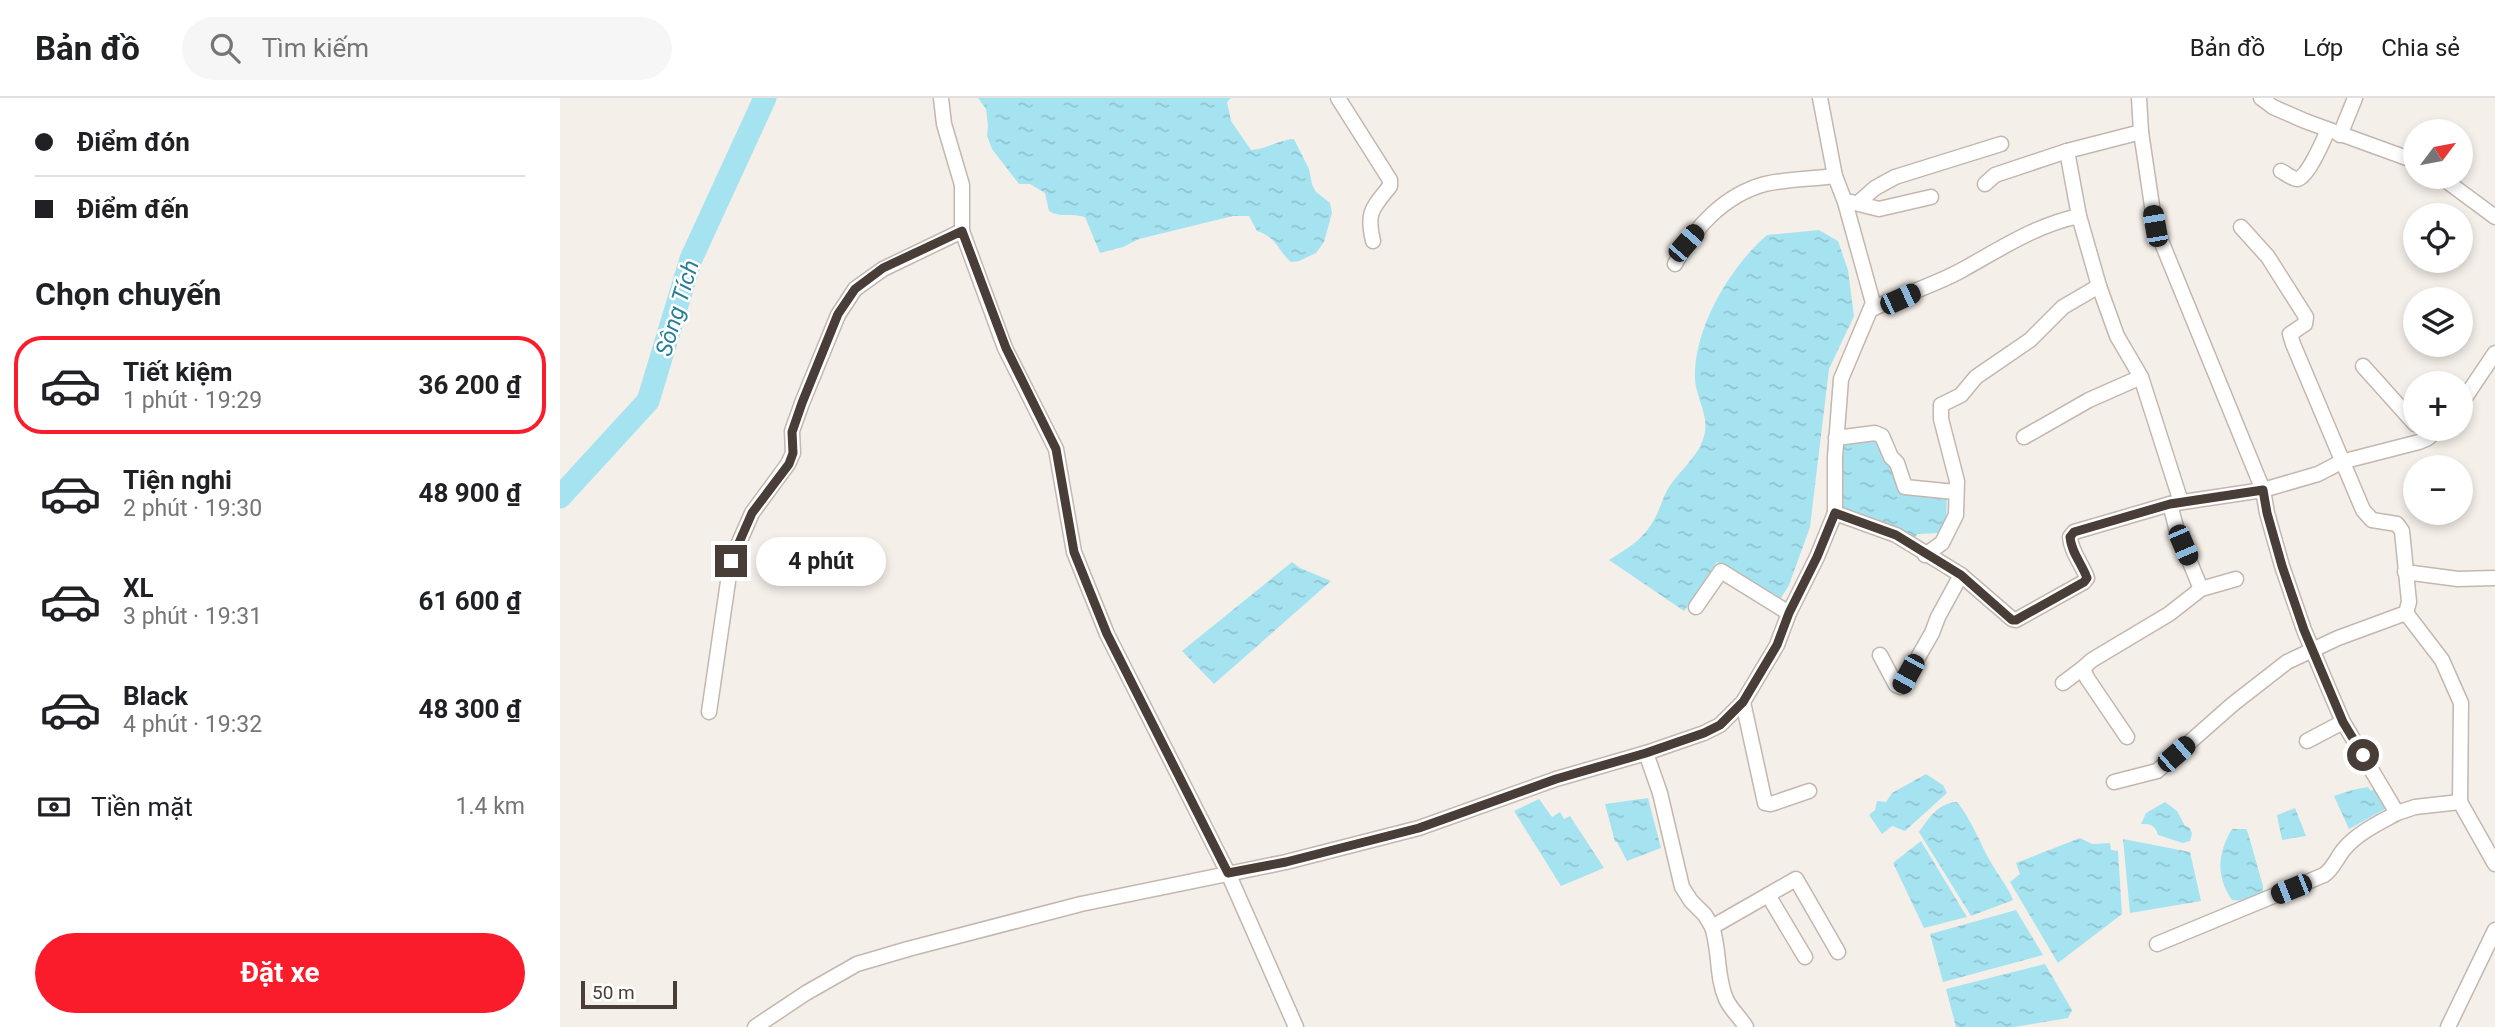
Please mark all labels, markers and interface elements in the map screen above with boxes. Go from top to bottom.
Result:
search box [182,17,672,80]
text: Bản đồ [35,29,140,68]
icon: search [206,29,244,67]
text: Tìm kiếm [262,33,369,63]
text: Bản đồ [2190,34,2265,62]
text: Lớp [2303,34,2343,62]
text: Chia sẻ [2381,34,2460,62]
north arrow [2403,119,2473,189]
map controls [2403,119,2473,525]
text: Điểm đón [77,127,190,157]
text: Điểm đến [77,194,189,224]
car [2142,203,2169,249]
button: locate [2403,203,2473,273]
car [1665,220,1708,266]
water label: Sông Tích [650,257,705,359]
text: Chọn chuyến [35,275,221,313]
car [1877,281,1924,317]
button: layers [2403,287,2473,357]
icon: car [39,354,102,417]
text: Tiết kiệm [123,357,233,387]
text: 36 200 ₫ [418,370,521,400]
button: + [2403,371,2473,441]
text: 1 phút · 19:29 [123,387,262,414]
button: − [2403,455,2473,525]
icon: car [39,462,102,525]
text: Tiện nghi [123,465,232,495]
text: 48 900 ₫ [418,478,521,508]
text: 2 phút · 19:30 [123,495,262,522]
car [2166,522,2201,568]
callout: 4 phút [756,536,885,586]
route end [715,545,747,577]
text: 4 phút [788,548,854,575]
icon: car [39,570,102,633]
text: XL [123,573,154,603]
text: 61 600 ₫ [418,586,521,616]
text: 3 phút · 19:31 [123,603,262,630]
car [1889,651,1928,697]
icon: car [39,678,102,741]
text: Black [123,681,188,711]
text: 48 300 ₫ [418,694,521,724]
text: 4 phút · 19:32 [123,711,262,738]
car [2154,732,2199,776]
route start [2347,739,2379,771]
icon: cash [35,788,73,826]
text: Tiền mặt [91,792,193,822]
text: 1.4 km [456,793,525,820]
car [2268,871,2315,907]
button: Đặt xe [35,933,525,1013]
scale bar [581,978,677,1010]
text: 50 m [592,981,635,1004]

